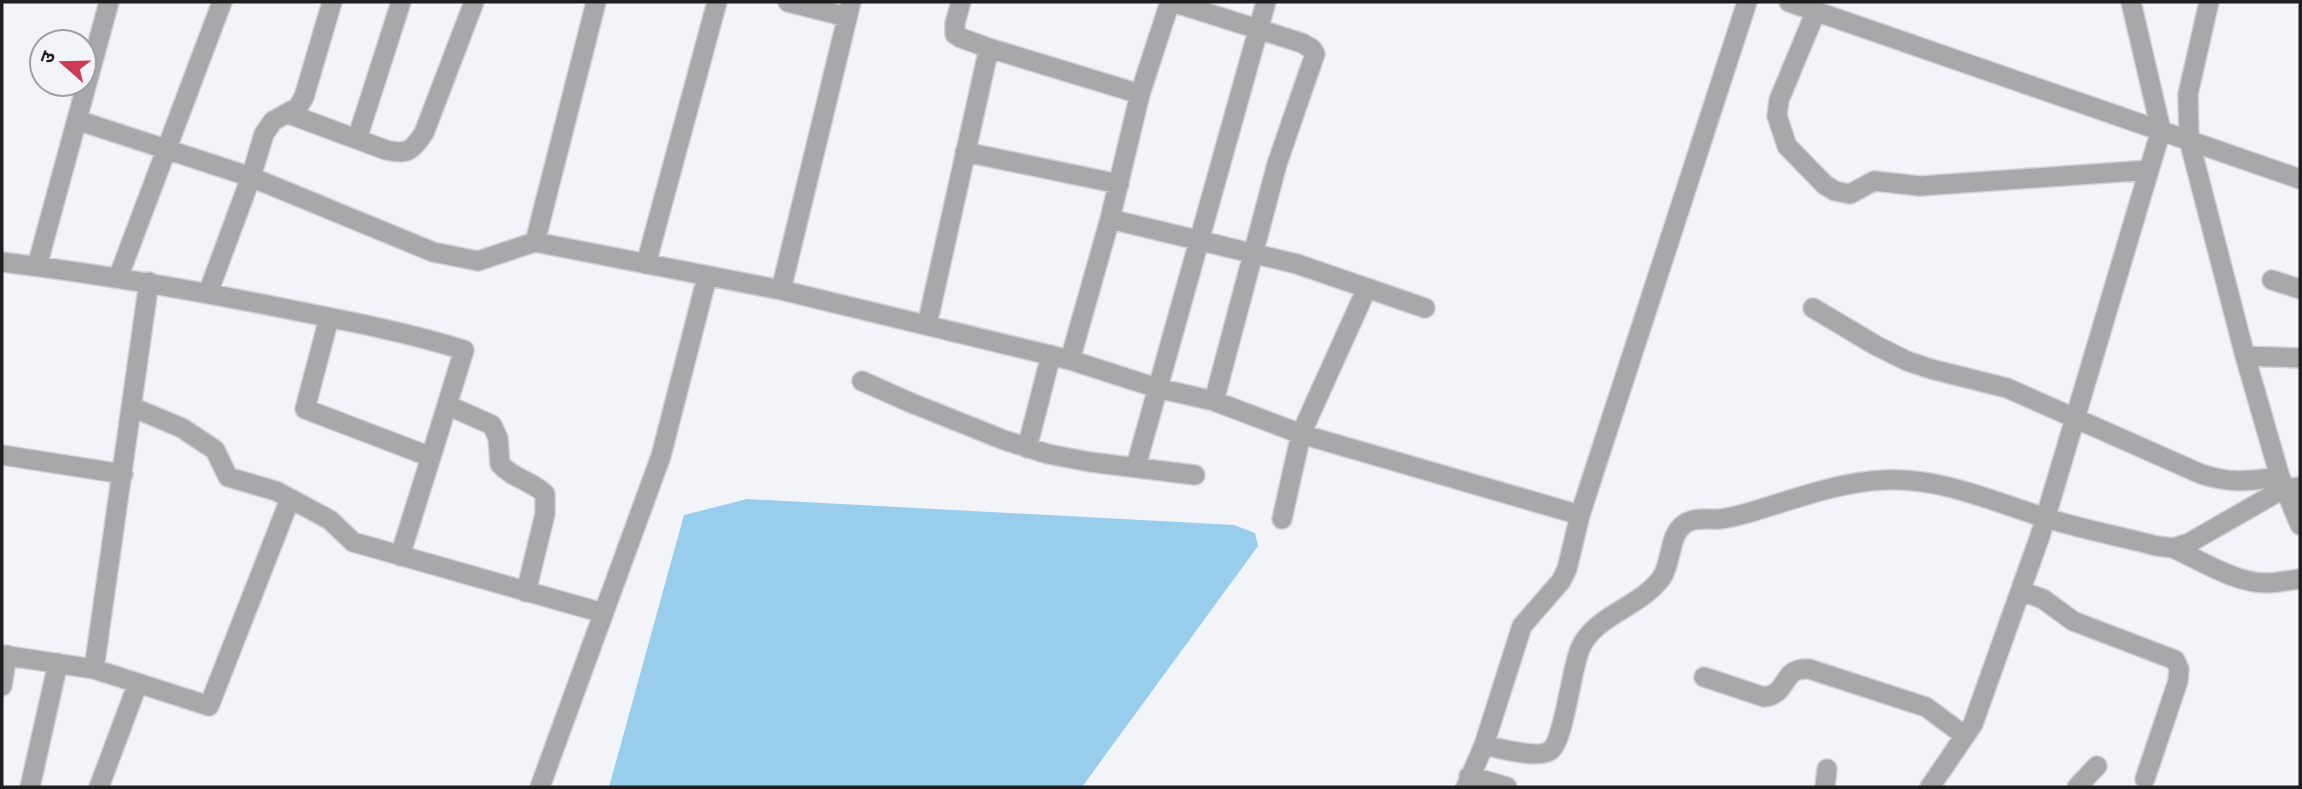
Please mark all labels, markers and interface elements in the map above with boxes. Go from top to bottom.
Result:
north arrow [28,28,98,98]
text: उ [35,47,61,67]

